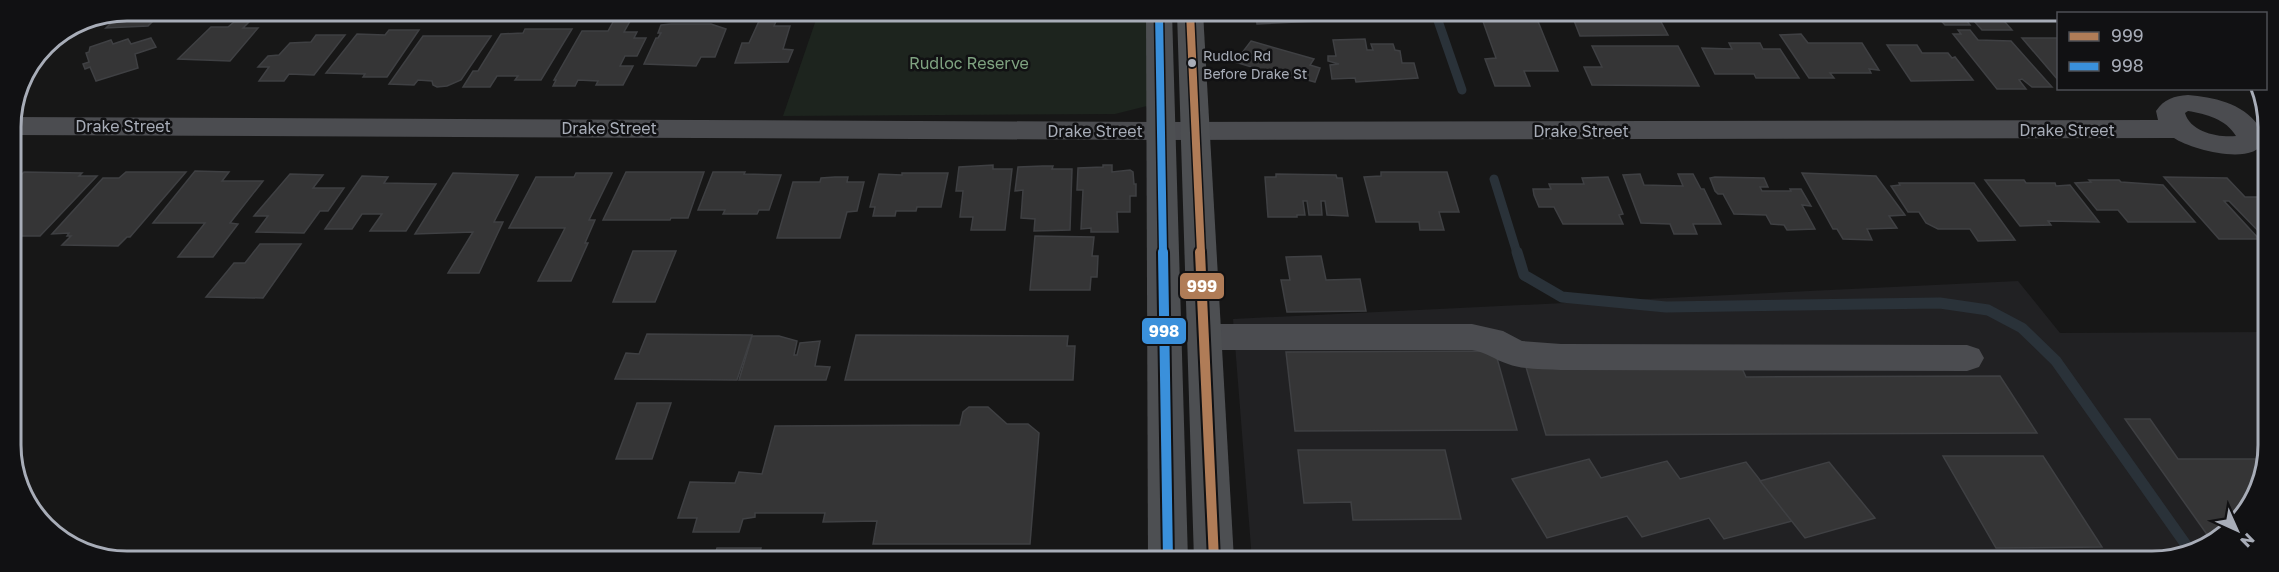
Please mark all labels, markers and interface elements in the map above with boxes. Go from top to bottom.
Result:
legend [2057,12,2267,90]
text: 999 [2111,24,2144,46]
place label: Rudloc Rd Before Drake St [1203,47,1307,82]
park label: Rudloc Reserve [909,53,1029,73]
text: 998 [2111,54,2144,76]
marker: Rudloc Rd Before Drake St [1186,57,1198,69]
street label: Drake Street [75,116,171,136]
street label: Drake Street [561,118,657,138]
street label: Drake Street [2019,120,2115,140]
street label: Drake Street [1047,121,1143,141]
street label: Drake Street [1533,121,1629,141]
line badge: 999 [1179,272,1225,300]
text: 999 [1187,276,1217,296]
line badge: 998 [1141,317,1187,345]
text: 998 [1149,321,1179,341]
north arrow [2207,500,2267,560]
text: N [2236,529,2259,552]

